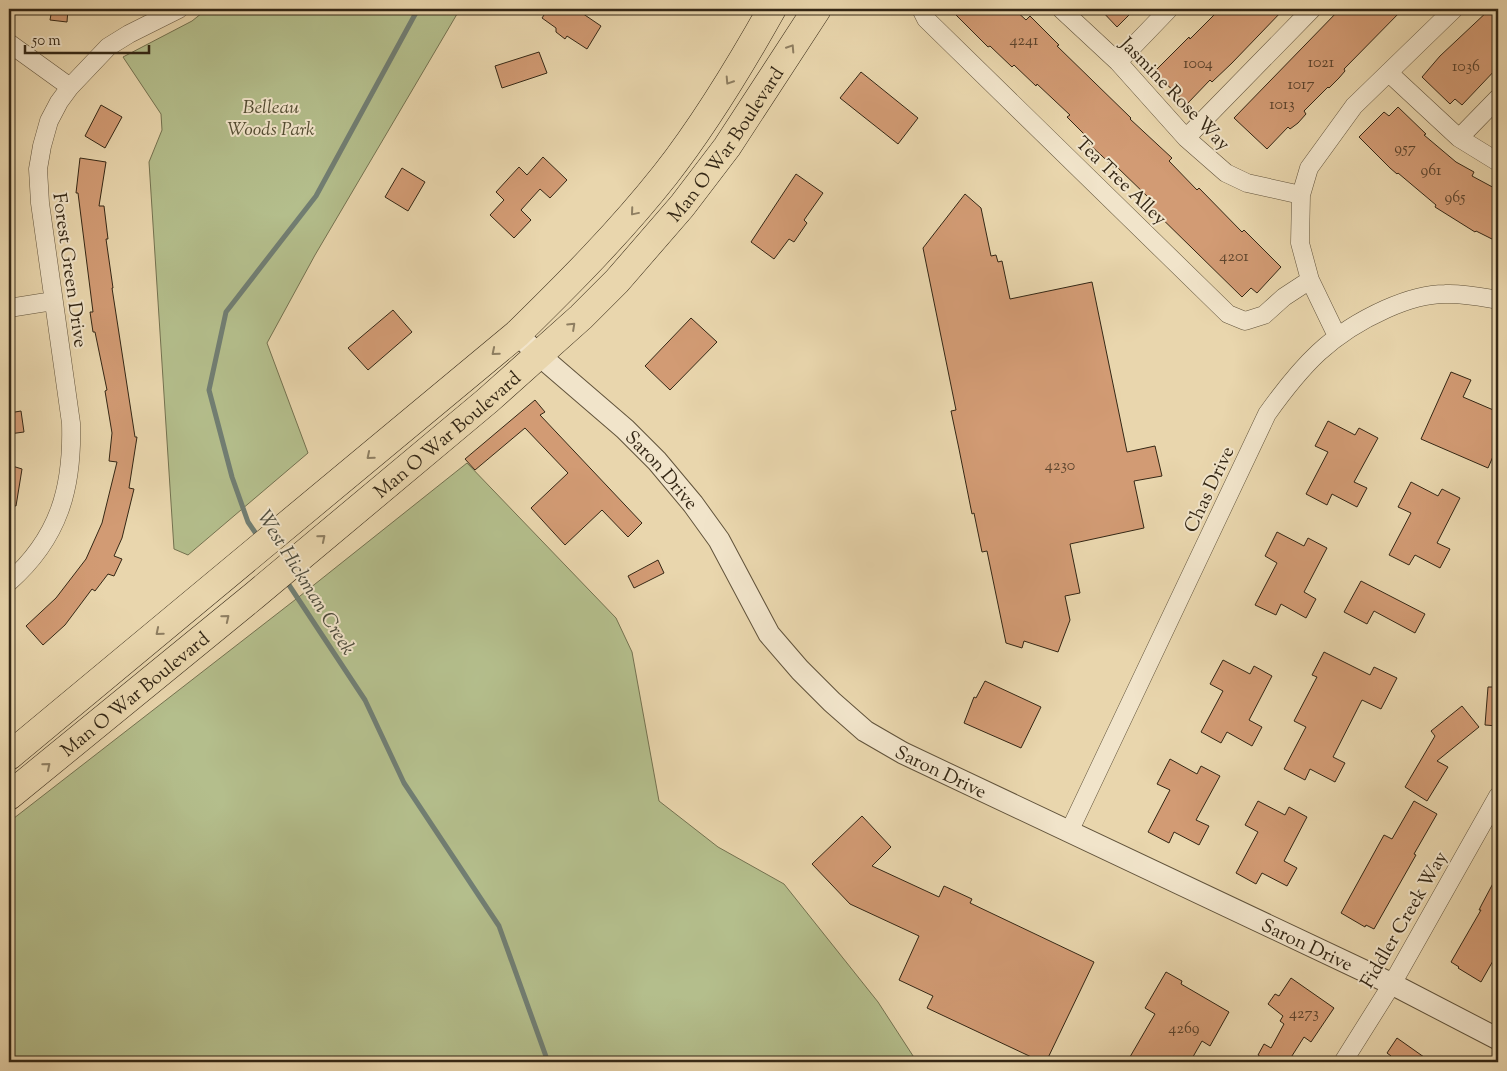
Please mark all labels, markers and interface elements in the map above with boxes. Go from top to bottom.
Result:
scale bar [25,22,149,54]
house number: 4241 [1009,30,1039,53]
text: 50 m [31,31,61,52]
street label: Jasmine Rose Way [1112,31,1236,158]
one-way arrow [785,45,794,54]
house number: 1021 [1308,52,1335,75]
house number: 1004 [1183,53,1213,76]
house number: 1036 [1452,56,1480,79]
street label: Man O War Boulevard [663,62,792,229]
house number: 1017 [1287,74,1315,97]
one-way arrow [726,75,735,84]
house number: 1013 [1269,94,1295,117]
park label: Belleau Woods Park [227,95,315,144]
street label: Tea Tree Alley [1069,131,1172,233]
house number: 957 [1394,138,1416,161]
house number: 961 [1420,160,1442,183]
house number: 965 [1444,187,1466,210]
street label: Forest Green Drive [44,191,93,350]
one-way arrow [631,207,640,216]
house number: 4201 [1219,246,1249,269]
one-way arrow [566,323,575,332]
one-way arrow [492,346,501,355]
street label: Man O War Boulevard [369,366,528,506]
street label: Saron Drive [618,425,703,517]
street label: Chas Drive [1178,442,1242,538]
one-way arrow [367,451,376,460]
house number: 4230 [1045,455,1075,478]
water label: West Hickman Creek [249,505,361,661]
one-way arrow [317,535,326,544]
one-way arrow [221,614,230,623]
street label: Man O War Boulevard [56,626,216,764]
one-way arrow [156,627,165,635]
street label: Saron Drive [889,740,991,807]
one-way arrow [41,763,50,771]
street label: Fiddler Creek Way [1355,846,1456,994]
street label: Saron Drive [1256,913,1357,980]
house number: 4273 [1289,1003,1319,1026]
house number: 4269 [1168,1018,1200,1041]

